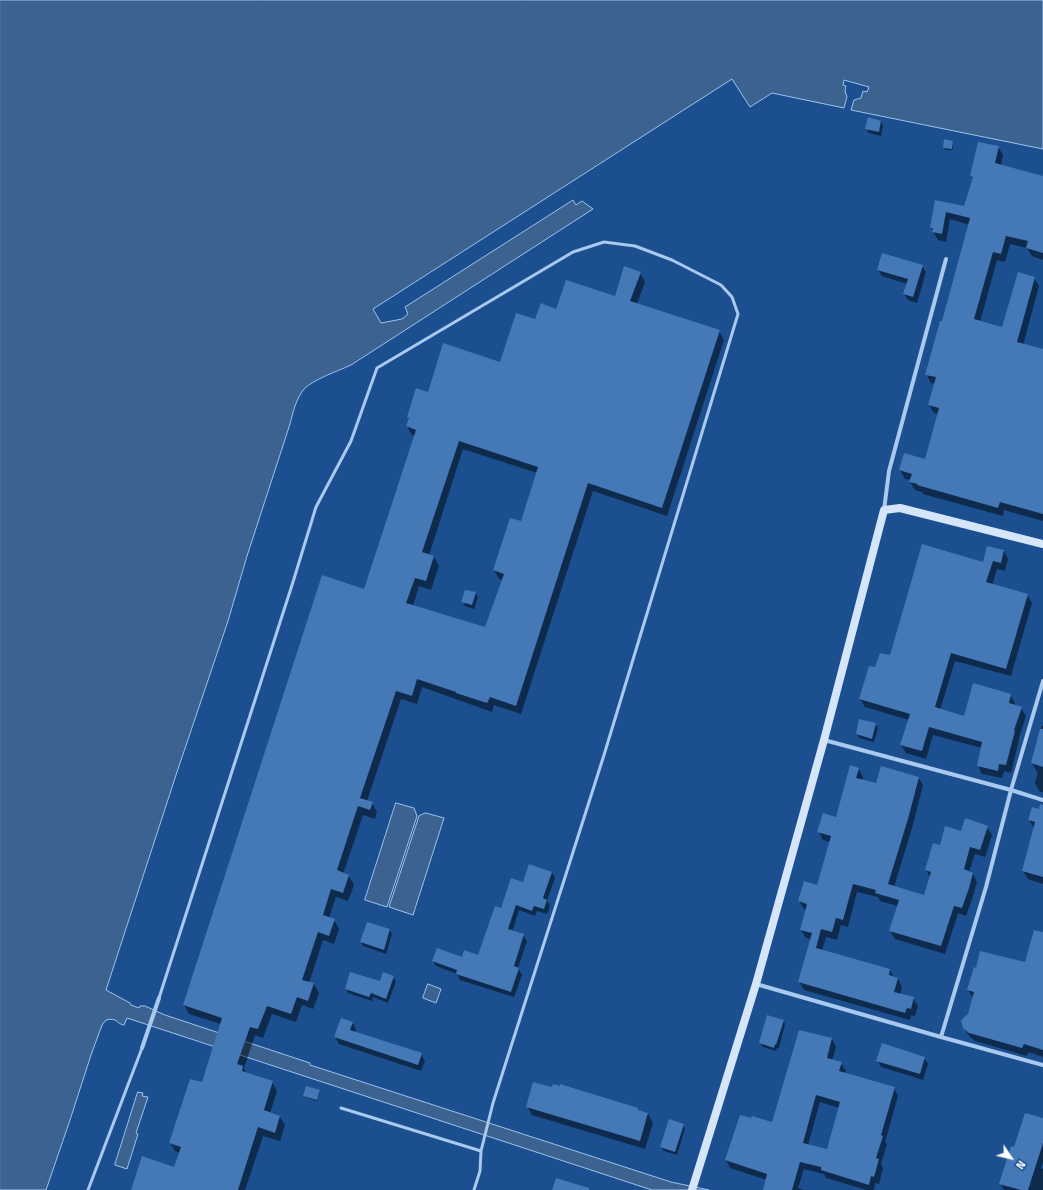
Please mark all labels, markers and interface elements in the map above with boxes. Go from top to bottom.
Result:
north arrow [991,1138,1031,1178]
text: N [1012,1157,1030,1173]

